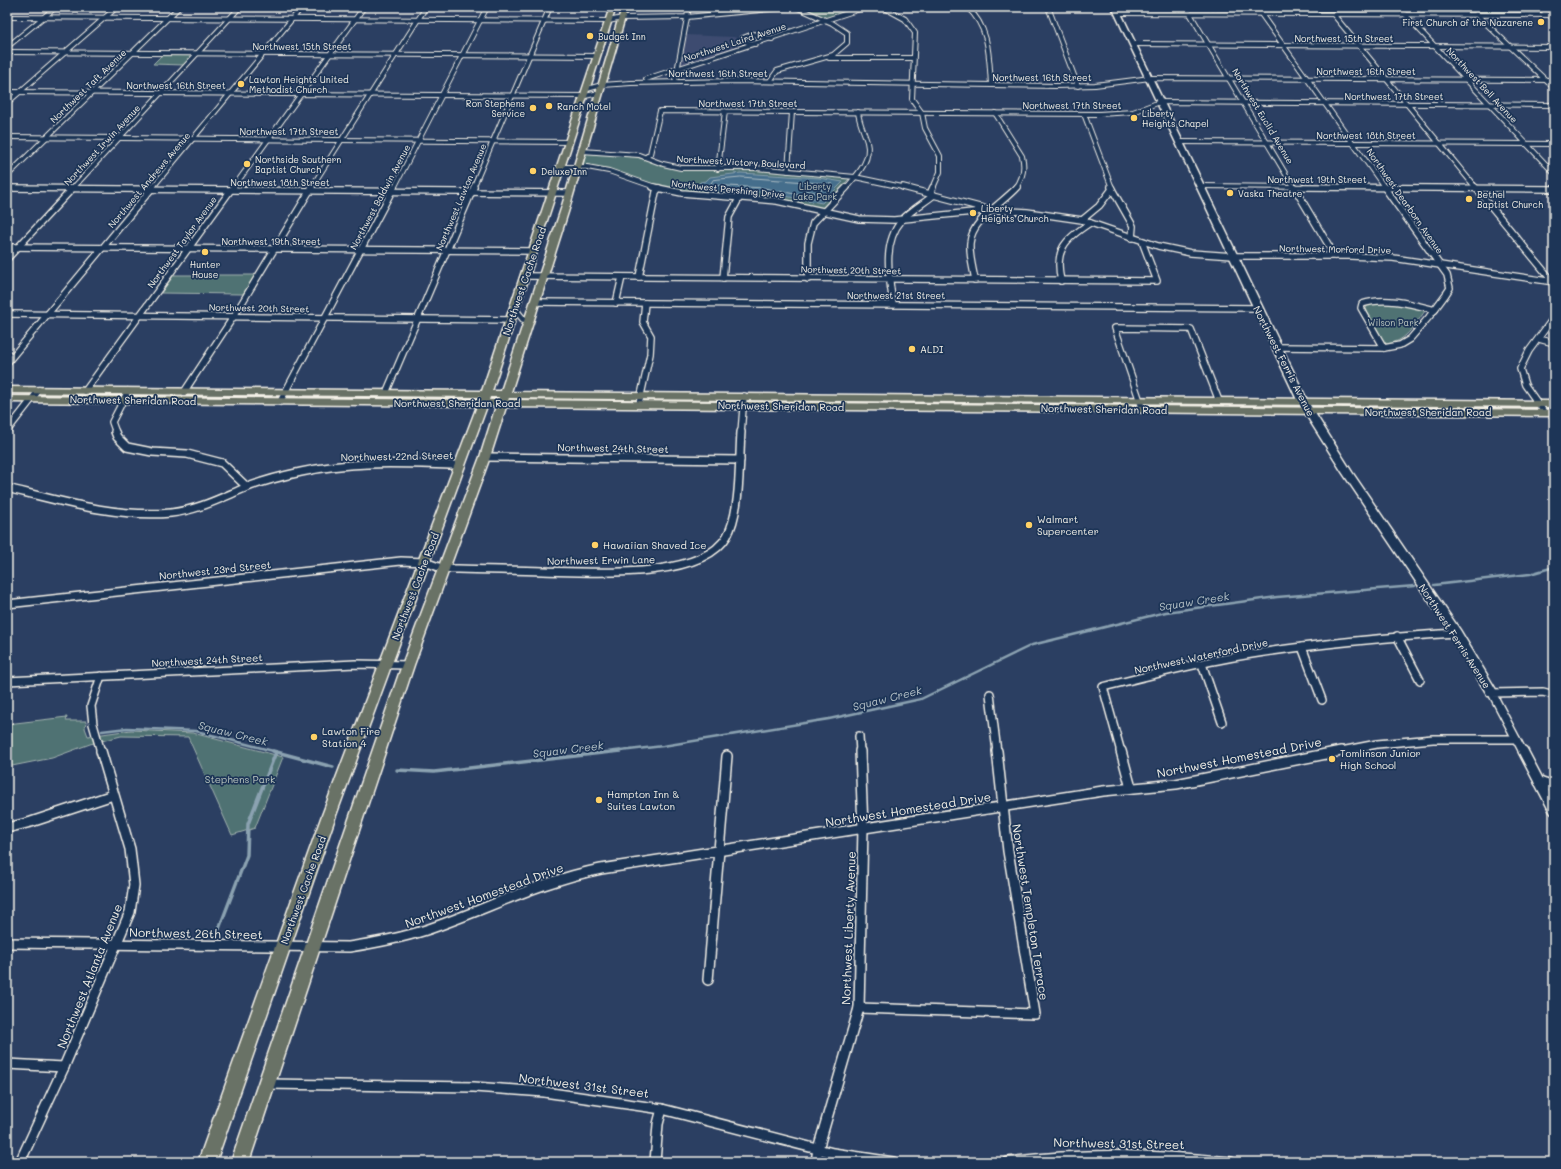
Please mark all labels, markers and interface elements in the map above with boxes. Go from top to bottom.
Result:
place label: First Church of the Nazarene [1403,17,1533,28]
marker: First Church of the Nazarene [1536,17,1546,27]
street label: Northwest Laird Avenue [683,20,787,64]
marker: Budget Inn [585,31,595,41]
place label: Budget Inn [598,31,646,42]
street label: Northwest 15th Street [1294,33,1394,44]
street label: Northwest 15th Street [252,41,352,52]
street label: Northwest Bell Avenue [1444,45,1520,125]
street label: Northwest Taft Avenue [48,47,128,125]
street label: Northwest Euclid Avenue [1230,66,1296,166]
street label: Northwest 16th Street [1316,66,1416,77]
street label: Northwest 16th Street [668,68,768,79]
street label: Northwest 16th Street [992,72,1092,83]
place label: Lawton Heights United Methodist Church [249,74,349,95]
marker: Lawton Heights United Methodist Church [236,79,246,89]
street label: Northwest 16th Street [126,80,226,91]
street label: Northwest 17th Street [1345,91,1443,102]
place label: Ron Stephens Service [466,98,525,119]
street label: Northwest 17th Street [699,98,797,109]
street label: Northwest 17th Street [1023,100,1121,111]
marker: Ranch Motel [544,101,554,111]
place label: Ranch Motel [557,101,611,112]
street label: Northwest Irwin Avenue [62,102,142,188]
marker: Ron Stephens Service [528,103,538,113]
place label: Liberty Heights Chapel [1142,108,1209,129]
marker: Liberty Heights Chapel [1129,113,1139,123]
street label: Northwest 17th Street [240,126,338,137]
street label: Northwest Andrews Avenue [106,130,192,230]
street label: Northwest 18th Street [1316,130,1416,141]
street label: Northwest Lawton Avenue [433,142,489,252]
street label: Northwest Baldwin Avenue [348,143,412,251]
street label: Northwest Dearborn Avenue [1364,146,1446,256]
street label: Northwest Victory Boulevard [676,153,806,171]
place label: Northside Southern Baptist Church [255,154,341,175]
marker: Northside Southern Baptist Church [242,159,252,169]
marker: Deluxe Inn [528,166,538,176]
place label: Deluxe Inn [541,166,587,177]
street label: Northwest 19th Street [1267,174,1367,185]
street label: Northwest 18th Street [230,177,330,188]
street label: Northwest Pershing Drive [671,178,785,200]
park label: Liberty Lake Park [793,181,837,202]
marker: Vaska Theatre [1225,188,1235,198]
place label: Vaska Theatre [1238,188,1302,199]
place label: Bethel Baptist Church [1477,189,1543,210]
street label: Northwest Taylor Avenue [145,194,219,290]
marker: Bethel Baptist Church [1464,194,1474,204]
place label: Liberty Heights Church [981,203,1049,224]
marker: Liberty Heights Church [968,208,978,218]
street label: Northwest Cache Road [499,225,549,337]
street label: Northwest 19th Street [221,236,321,247]
street label: Northwest Morford Drive [1279,243,1391,255]
marker: Hunter House [200,247,210,257]
place label: Hunter House [190,259,220,280]
street label: Northwest 20th Street [801,264,901,276]
street label: Northwest 21st Street [847,290,945,301]
street label: Northwest 20th Street [209,302,309,314]
street label: Northwest Ferris Avenue [1250,303,1318,419]
park label: Wilson Park [1368,317,1419,328]
place label: ALDI [920,342,944,356]
marker: ALDI [907,344,917,354]
street label: Northwest Sheridan Road [70,392,196,408]
street label: Northwest Sheridan Road [394,396,520,410]
street label: Northwest Sheridan Road [718,398,844,414]
street label: Northwest Sheridan Road [1041,401,1167,417]
street label: Northwest Sheridan Road [1365,405,1491,419]
street label: Northwest 24th Street [557,440,669,456]
street label: Northwest 22nd Street [340,448,454,464]
place label: Walmart Supercenter [1037,512,1099,538]
marker: Walmart Supercenter [1024,520,1034,530]
street label: Northwest Cache Road [388,530,442,642]
place label: Hawaiian Shaved Ice [603,538,706,552]
marker: Hawaiian Shaved Ice [590,540,600,550]
street label: Northwest Erwin Lane [547,552,655,568]
street label: Northwest 23rd Street [158,557,272,583]
street label: Northwest Ferris Avenue [1416,581,1494,691]
water label: Squaw Creek [1158,588,1230,614]
street label: Northwest Waterford Drive [1133,635,1269,677]
street label: Northwest 24th Street [151,650,263,670]
water label: Squaw Creek [851,682,923,714]
water label: Squaw Creek [197,717,269,749]
place label: Lawton Fire Station 4 [322,724,380,750]
marker: Lawton Fire Station 4 [309,732,319,742]
street label: Northwest Homestead Drive [1155,733,1323,781]
water label: Squaw Creek [532,737,604,761]
place label: Tomlinson Junior High School [1340,746,1421,772]
marker: Tomlinson Junior High School [1327,754,1337,764]
park label: Stephens Park [205,772,275,786]
place label: Hampton Inn & Suites Lawton [607,787,679,813]
street label: Northwest Homestead Drive [824,788,992,830]
marker: Hampton Inn & Suites Lawton [594,795,604,805]
street label: Northwest Templeton Terrace [1009,823,1053,1001]
street label: Northwest Cache Road [277,834,329,946]
street label: Northwest Liberty Avenue [837,851,859,1005]
street label: Northwest Homestead Drive [403,859,565,931]
street label: Northwest Atlanta Avenue [53,901,125,1051]
street label: Northwest 26th Street [129,924,263,942]
street label: Northwest 31st Street [518,1069,650,1101]
street label: Northwest 31st Street [1053,1134,1185,1152]

